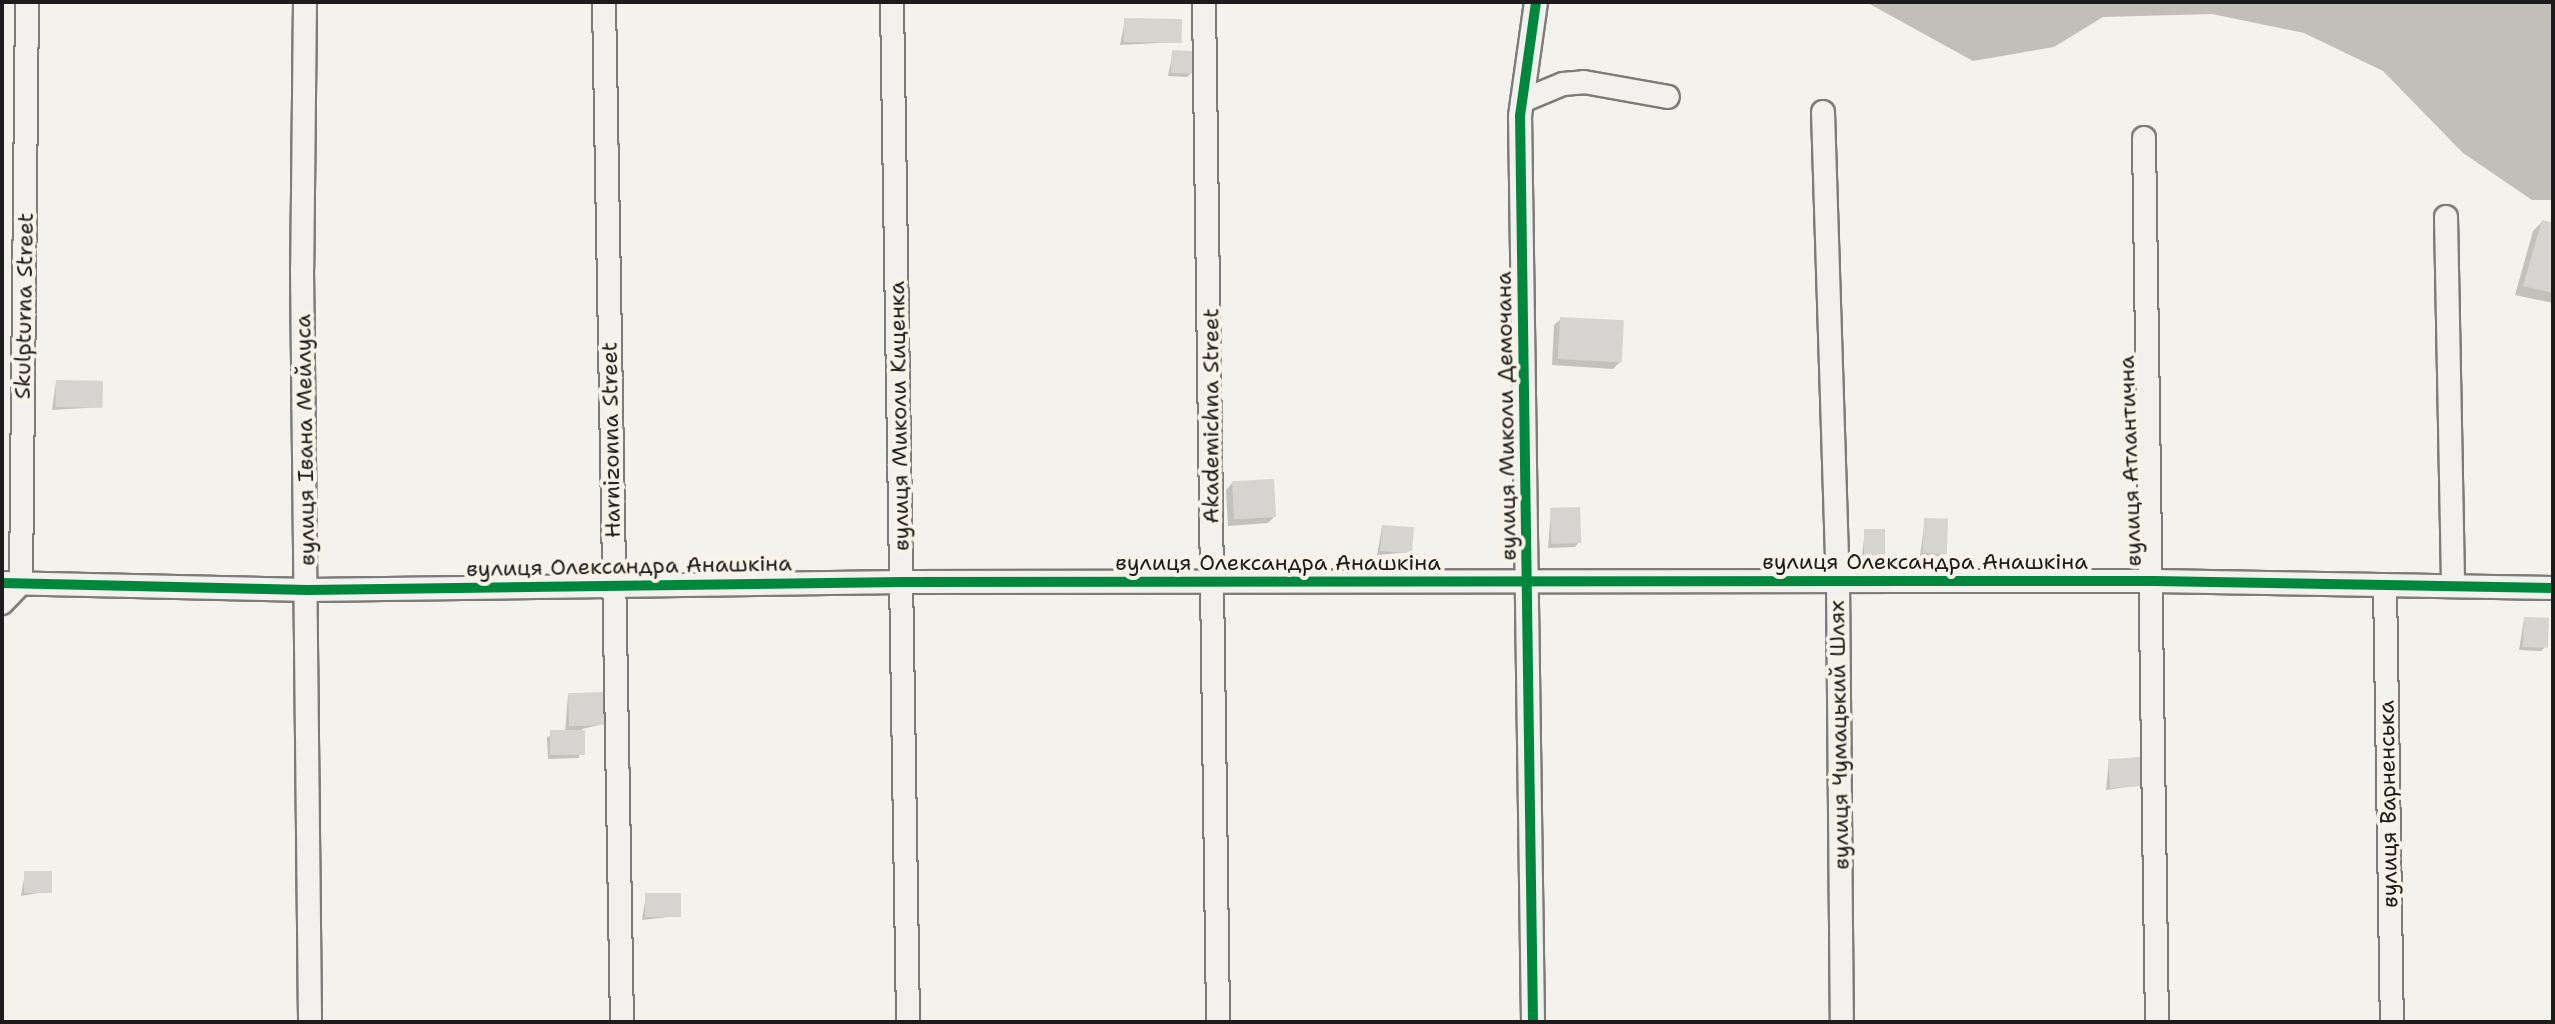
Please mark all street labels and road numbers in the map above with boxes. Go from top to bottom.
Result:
street label: Skulpturna Street [9,212,39,400]
street label: вулиця Миколи Демочана [1490,271,1522,561]
street label: вулиця Миколи Киценка [883,281,915,551]
street label: Akademichna Street [1198,308,1224,524]
street label: вулиця Івана Мейлуса [290,314,320,566]
street label: Harnizonna Street [596,342,626,538]
street label: вулиця Атлантична [2113,355,2147,567]
street label: вулиця Олександра Анашкіна [1762,549,2088,575]
street label: вулиця Олександра Анашкіна [466,550,792,582]
street label: вулиця Олександра Анашкіна [1115,550,1441,576]
street label: вулиця Чумацький Шлях [1823,600,1855,870]
street label: вулиця Варненська [2373,700,2403,908]

